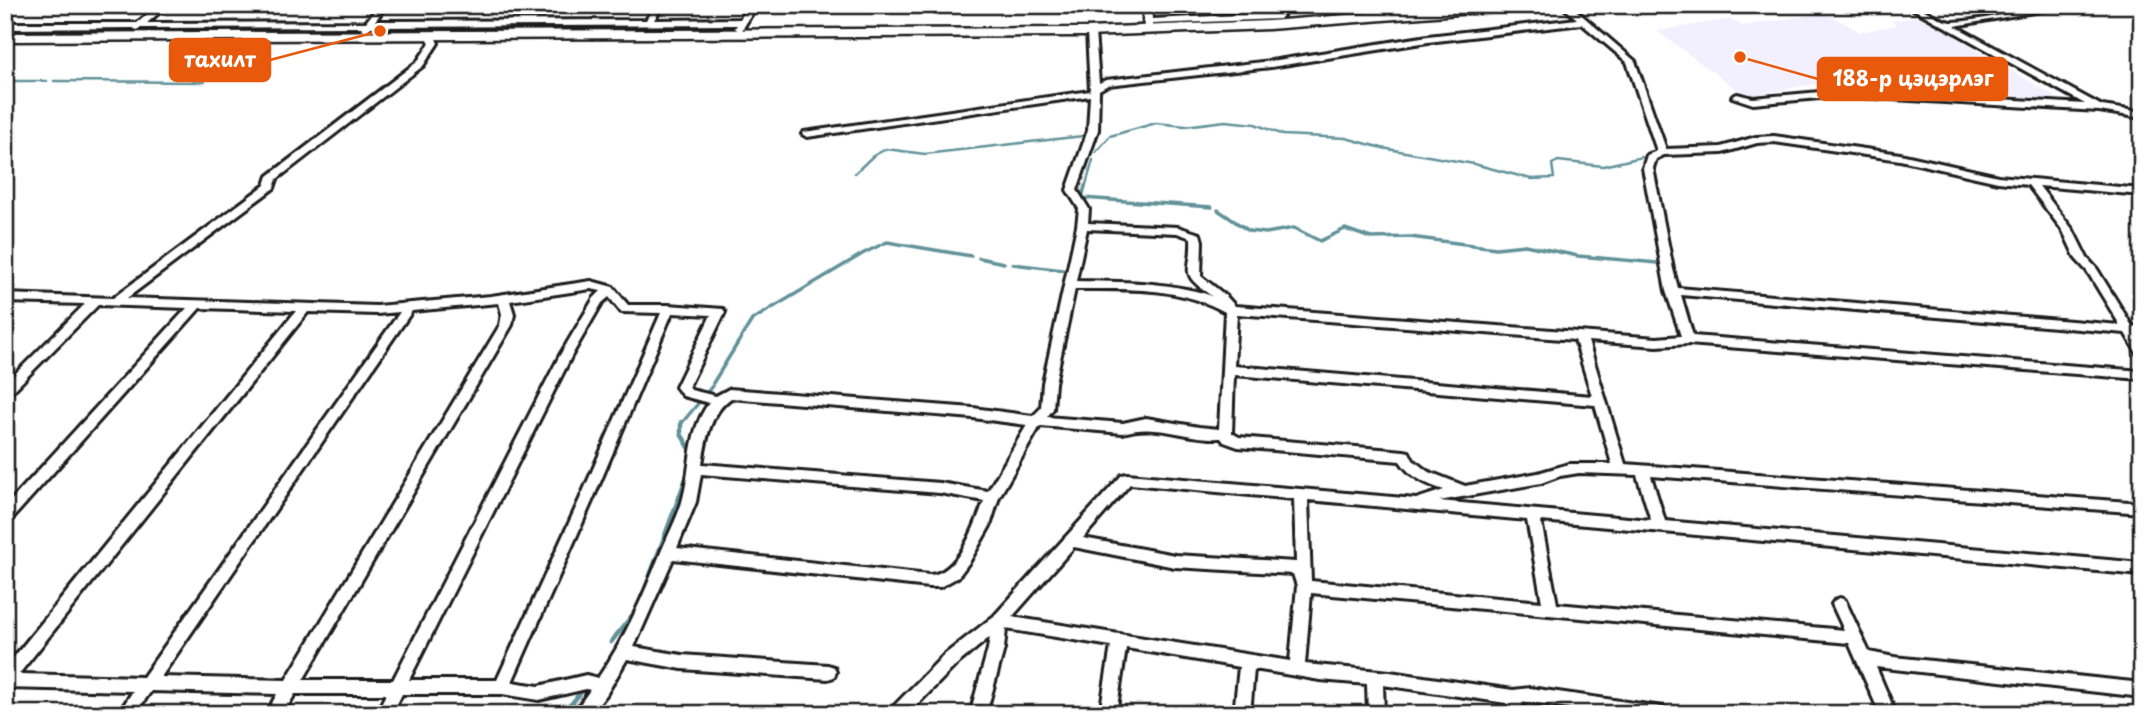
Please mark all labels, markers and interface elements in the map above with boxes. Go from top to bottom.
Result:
callout: тахилт [170,39,270,81]
text: тахилт [184,42,256,74]
callout: 188-р цэцэрлэг [1818,58,2007,100]
text: 188-р цэцэрлэг [1833,61,1994,93]

